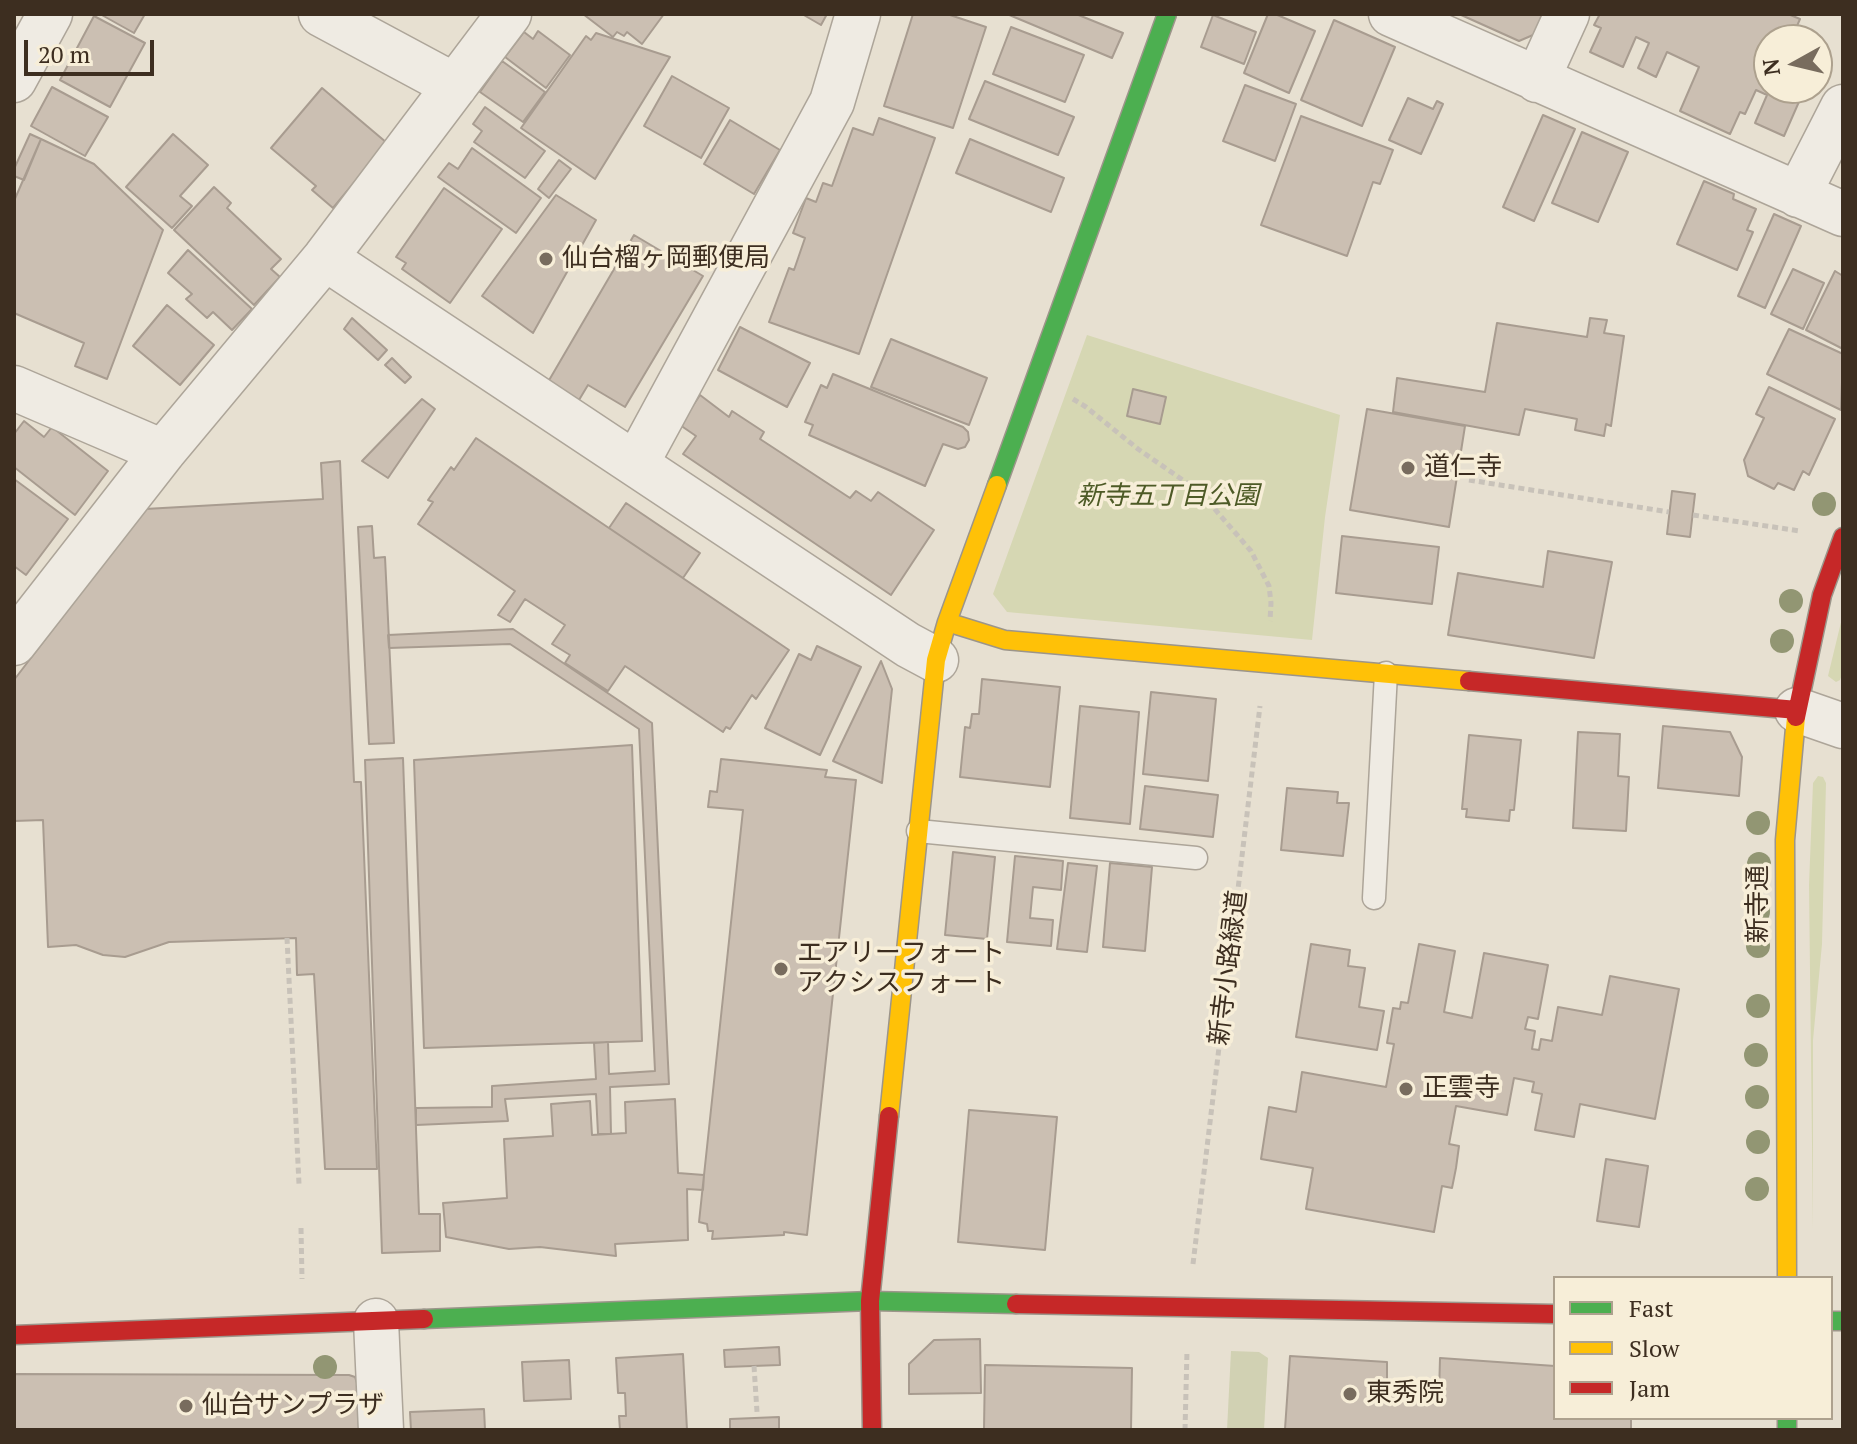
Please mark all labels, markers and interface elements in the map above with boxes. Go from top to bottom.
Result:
scale bar [28,24,158,74]
north arrow [1753,24,1833,104]
text: 20 m [38,38,90,70]
text: N [1755,57,1786,77]
place label: 仙台榴ヶ岡郵便局 [562,243,770,275]
marker: 仙台榴ヶ岡郵便局 [537,250,555,268]
place label: 道仁寺 [1424,452,1502,484]
marker: 道仁寺 [1399,459,1417,477]
park label: 新寺五丁目公園 [1077,481,1259,513]
street label: 新寺通 [1743,865,1775,943]
street label: 新寺小路緑道 [1204,889,1254,1047]
place label: エアリーフォート アクシスフォート [797,938,1005,1000]
marker: エアリーフォート アクシスフォート [772,960,790,978]
place label: 正雲寺 [1422,1073,1500,1105]
marker: 正雲寺 [1397,1080,1415,1098]
legend [1553,1276,1833,1420]
text: Fast [1629,1292,1673,1324]
text: Slow [1629,1332,1680,1364]
text: Jam [1629,1372,1670,1404]
place label: 東秀院 [1366,1378,1444,1410]
marker: 東秀院 [1341,1385,1359,1403]
place label: 仙台サンプラザ [202,1390,384,1422]
marker: 仙台サンプラザ [177,1397,195,1415]

